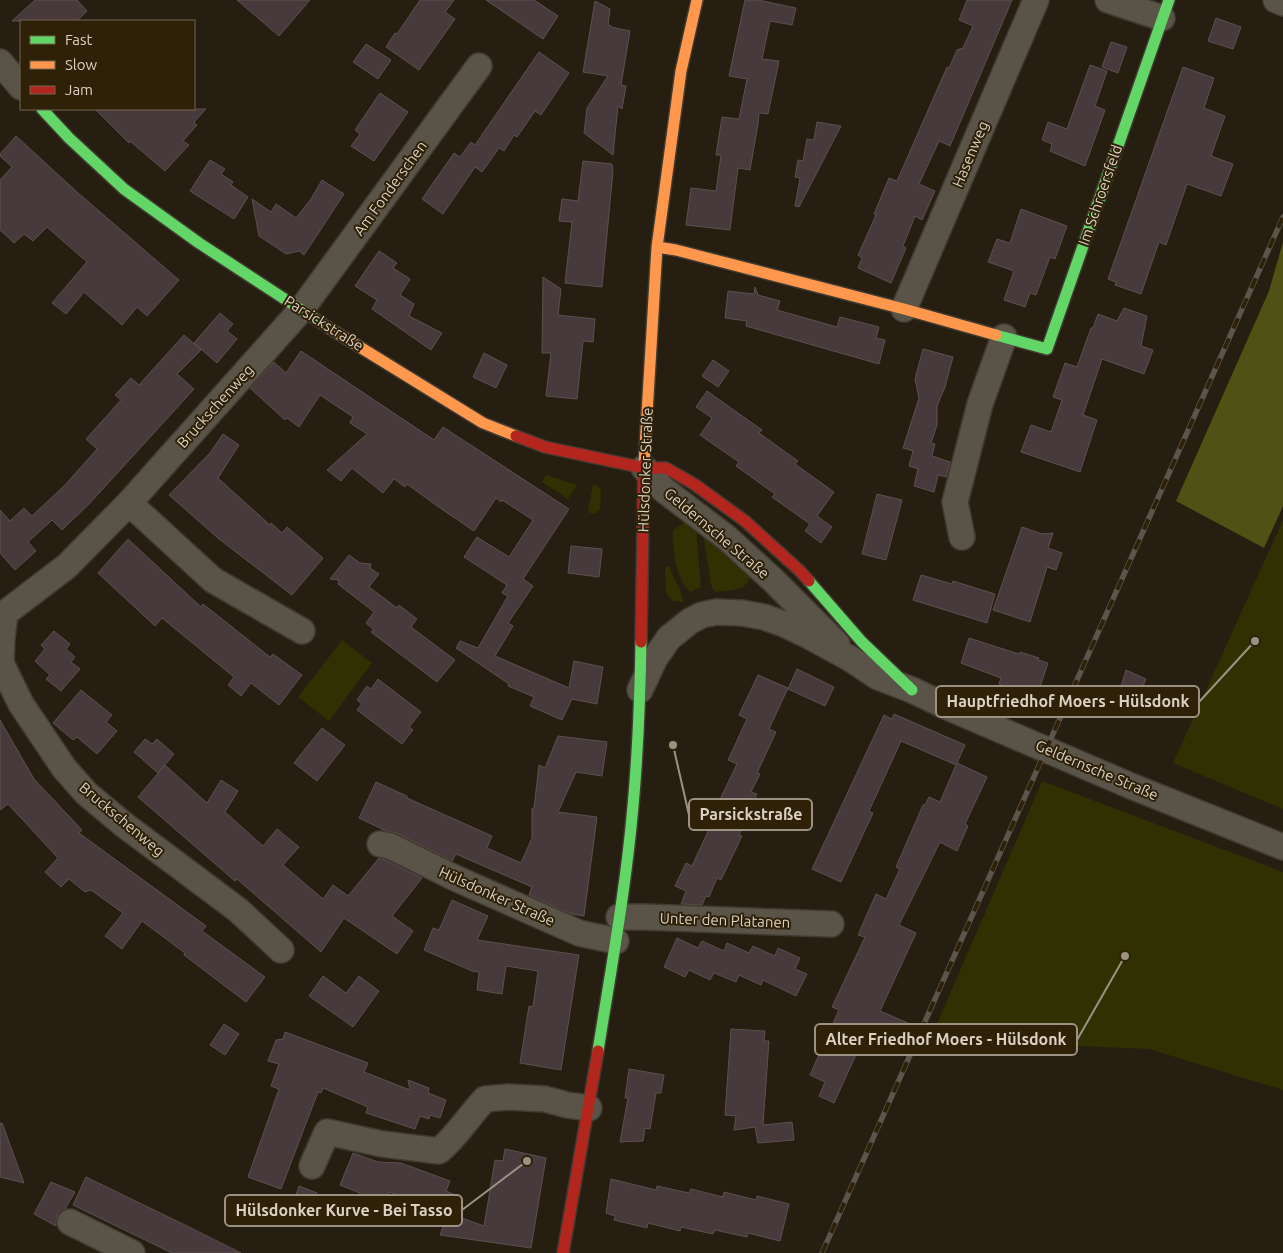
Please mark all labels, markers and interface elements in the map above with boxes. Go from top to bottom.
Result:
legend [20,20,195,110]
text: Fast [65,31,93,48]
text: Slow [65,56,98,73]
text: Jam [65,81,93,98]
street label: Hasenweg [948,118,992,190]
street label: Am Fonderschen [350,137,430,239]
street label: Im Schroersfeld [1075,142,1125,248]
street label: Parsickstraße [281,292,367,354]
street label: Bruckschenweg [173,361,257,451]
street label: Hülsdonker Straße [634,407,656,533]
street label: Geldernsche Straße [661,484,773,582]
callout: Hauptfriedhof Moers - Hülsdonk [936,686,1199,717]
text: Hauptfriedhof Moers - Hülsdonk [947,692,1189,710]
street label: Geldernsche Straße [1033,736,1161,804]
street label: Bruckschenweg [76,779,168,859]
callout: Parsickstraße [689,799,812,830]
text: Parsickstraße [699,805,803,823]
street label: Hülsdonker Straße [437,863,557,929]
street label: Unter den Platanen [659,909,791,931]
callout: Alter Friedhof Moers - Hülsdonk [815,1024,1077,1055]
text: Alter Friedhof Moers - Hülsdonk [825,1030,1067,1048]
callout: Hülsdonker Kurve - Bei Tasso [225,1195,462,1226]
text: Hülsdonker Kurve - Bei Tasso [235,1201,453,1219]

